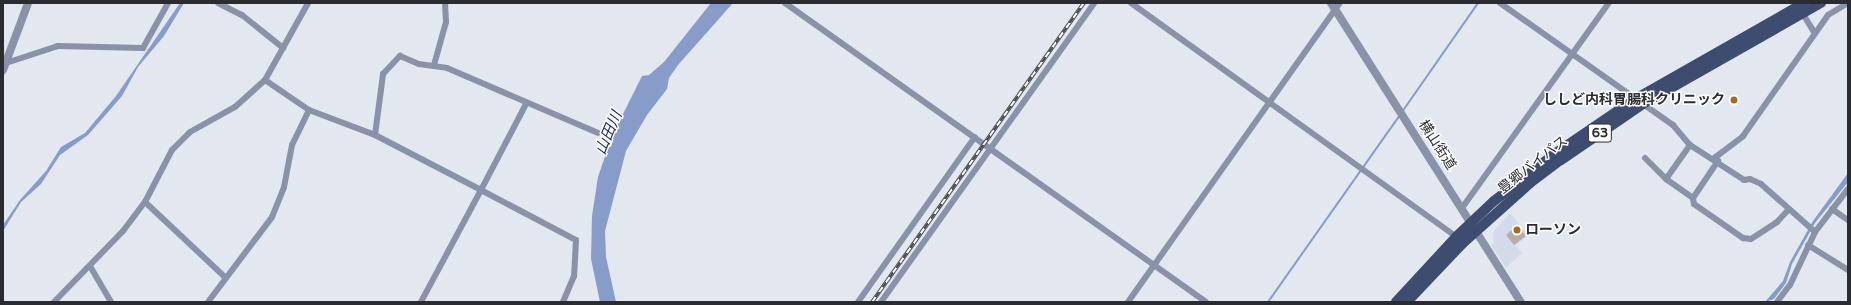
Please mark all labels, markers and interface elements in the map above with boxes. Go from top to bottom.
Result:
place label: ししど内科胃腸科クリニック [1543,92,1725,108]
marker: ししど内科胃腸科クリニック [1728,94,1740,106]
water label: 山田川 [592,109,626,157]
street label: 横山街道 [1415,117,1459,173]
road number: 63 [1587,122,1613,144]
street label: 豊郷バイパス [1495,133,1571,197]
place label: ローソン [1525,222,1581,238]
marker: ローソン [1512,225,1522,235]

